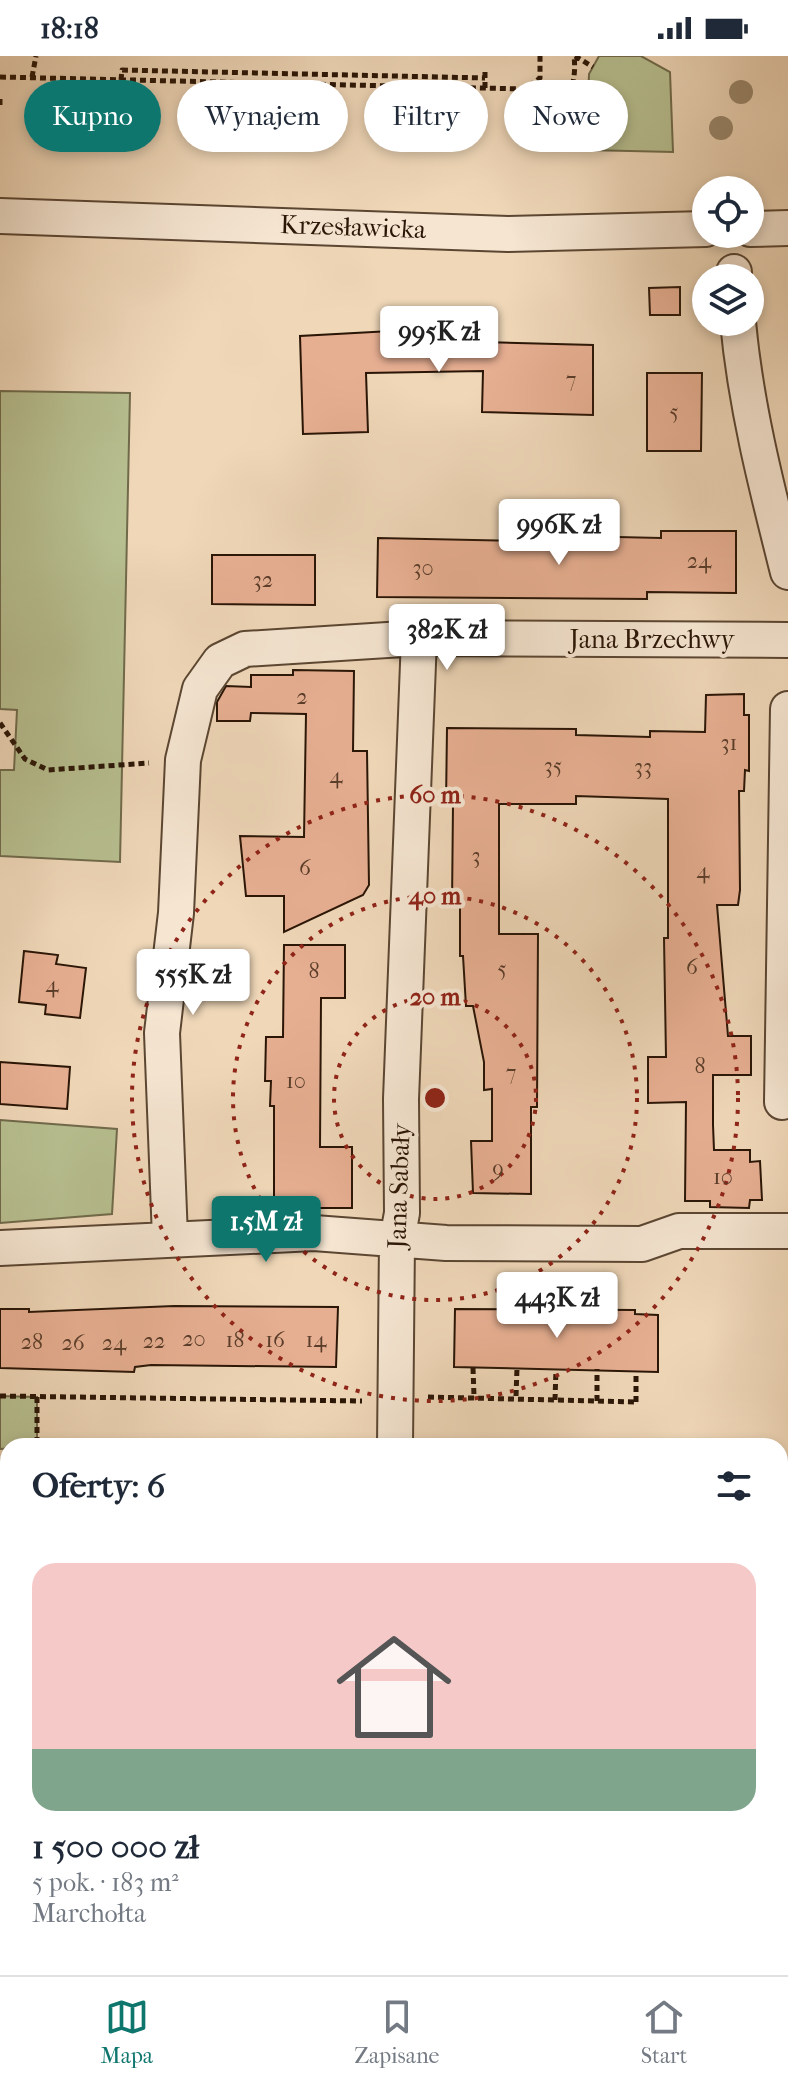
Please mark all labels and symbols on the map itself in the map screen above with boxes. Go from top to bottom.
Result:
street label: Krzesławicka [279,209,428,245]
pin: 995K zł [365,306,513,374]
house number: 7 [566,367,576,393]
house number: 5 [669,399,679,425]
pin: 996K zł [485,499,633,567]
house number: 24 [687,548,712,574]
house number: 30 [412,555,434,581]
house number: 32 [253,567,273,593]
pin: 382K zł [373,604,521,672]
street label: Jana Brzechwy [568,624,736,655]
house number: 2 [296,684,308,710]
house number: 31 [721,730,737,756]
house number: 35 [544,753,562,779]
house number: 33 [634,754,652,780]
house number: 4 [330,763,344,789]
text: 60 m [409,781,462,809]
house number: 3 [471,843,481,869]
house number: 6 [299,855,311,881]
house number: 4 [697,858,711,884]
text: 40 m [408,882,462,911]
pin: 555K zł [119,949,267,1017]
house number: 6 [686,954,698,980]
house number: 5 [497,956,507,982]
house number: 8 [308,958,320,984]
house number: 4 [46,972,60,998]
text: 20 m [410,983,461,1011]
house number: 8 [694,1053,706,1079]
house number: 7 [506,1060,516,1086]
house number: 10 [286,1068,306,1094]
centre of rings [421,1084,449,1112]
street label: Jana Sabały [381,1122,417,1251]
house number: 9 [492,1156,504,1182]
house number: 10 [713,1164,733,1190]
pin: 1.5M zł [192,1196,340,1264]
pin: 443K zł [483,1272,631,1340]
house number: 20 [182,1326,206,1352]
house number: 18 [226,1327,244,1353]
house number: 16 [265,1327,285,1353]
house number: 14 [306,1327,327,1353]
house number: 22 [143,1328,165,1354]
house number: 28 [21,1329,43,1355]
house number: 26 [61,1330,85,1356]
house number: 24 [102,1330,127,1356]

